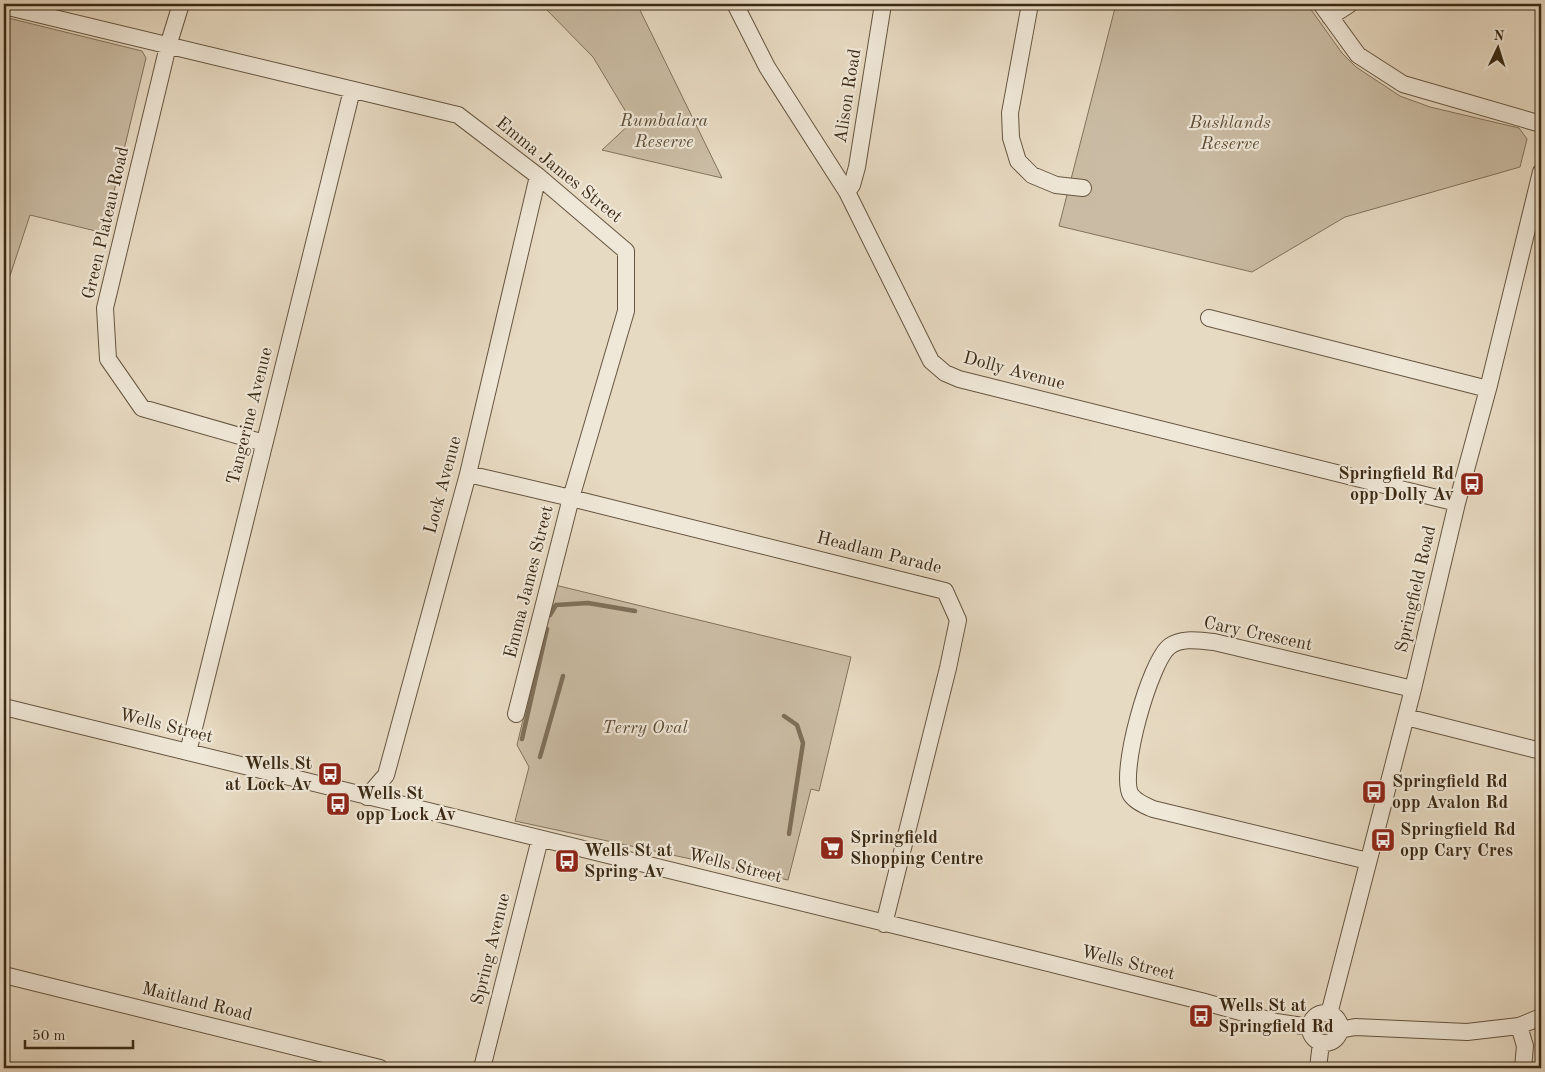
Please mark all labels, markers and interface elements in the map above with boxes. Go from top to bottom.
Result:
north arrow [1472,22,1522,72]
text: N [1493,29,1505,43]
street label: Alison Road [832,48,864,144]
park label: Rumbalara Reserve [619,112,709,151]
street label: Emma James Street [492,114,626,226]
park label: Bushlands Reserve [1188,114,1271,153]
street label: Green Plateau Road [80,145,132,301]
street label: Tangerine Avenue [224,345,276,487]
street label: Dolly Avenue [961,349,1067,393]
street label: Lock Avenue [421,434,465,536]
place label: Springfield Rd opp Dolly Av [1338,465,1454,504]
bus stop icon: Springfield Rd opp Dolly Av [1459,471,1485,497]
street label: Emma James Street [501,504,557,660]
street label: Springfield Road [1393,524,1439,654]
street label: Headlam Parade [815,529,943,577]
street label: Cary Crescent [1202,614,1314,654]
street label: Wells Street [117,706,215,746]
park label: Terry Oval [602,719,689,737]
place label: Wells St at Lock Av [225,755,312,794]
bus stop icon: Wells St at Lock Av [317,761,343,787]
place label: Springfield Rd opp Avalon Rd [1392,773,1508,812]
bus stop icon: Springfield Rd opp Avalon Rd [1361,779,1387,805]
place label: Wells St opp Lock Av [356,785,456,824]
bus stop icon: Wells St opp Lock Av [325,791,351,817]
place label: Springfield Rd opp Cary Cres [1400,821,1516,860]
bus stop icon: Springfield Rd opp Cary Cres [1370,827,1396,853]
place label: Springfield Shopping Centre [850,829,984,868]
supermarket icon: Springfield Shopping Centre [819,835,845,861]
place label: Wells St at Spring Av [584,842,673,881]
street label: Wells Street [686,846,784,886]
bus stop icon: Wells St at Spring Av [554,848,580,874]
street label: Spring Avenue [468,891,514,1007]
street label: Wells Street [1079,943,1177,983]
street label: Maitland Road [140,980,254,1024]
place label: Wells St at Springfield Rd [1218,997,1334,1036]
bus stop icon: Wells St at Springfield Rd [1188,1003,1214,1029]
scale bar [25,1017,132,1049]
text: 50 m [32,1029,66,1044]

